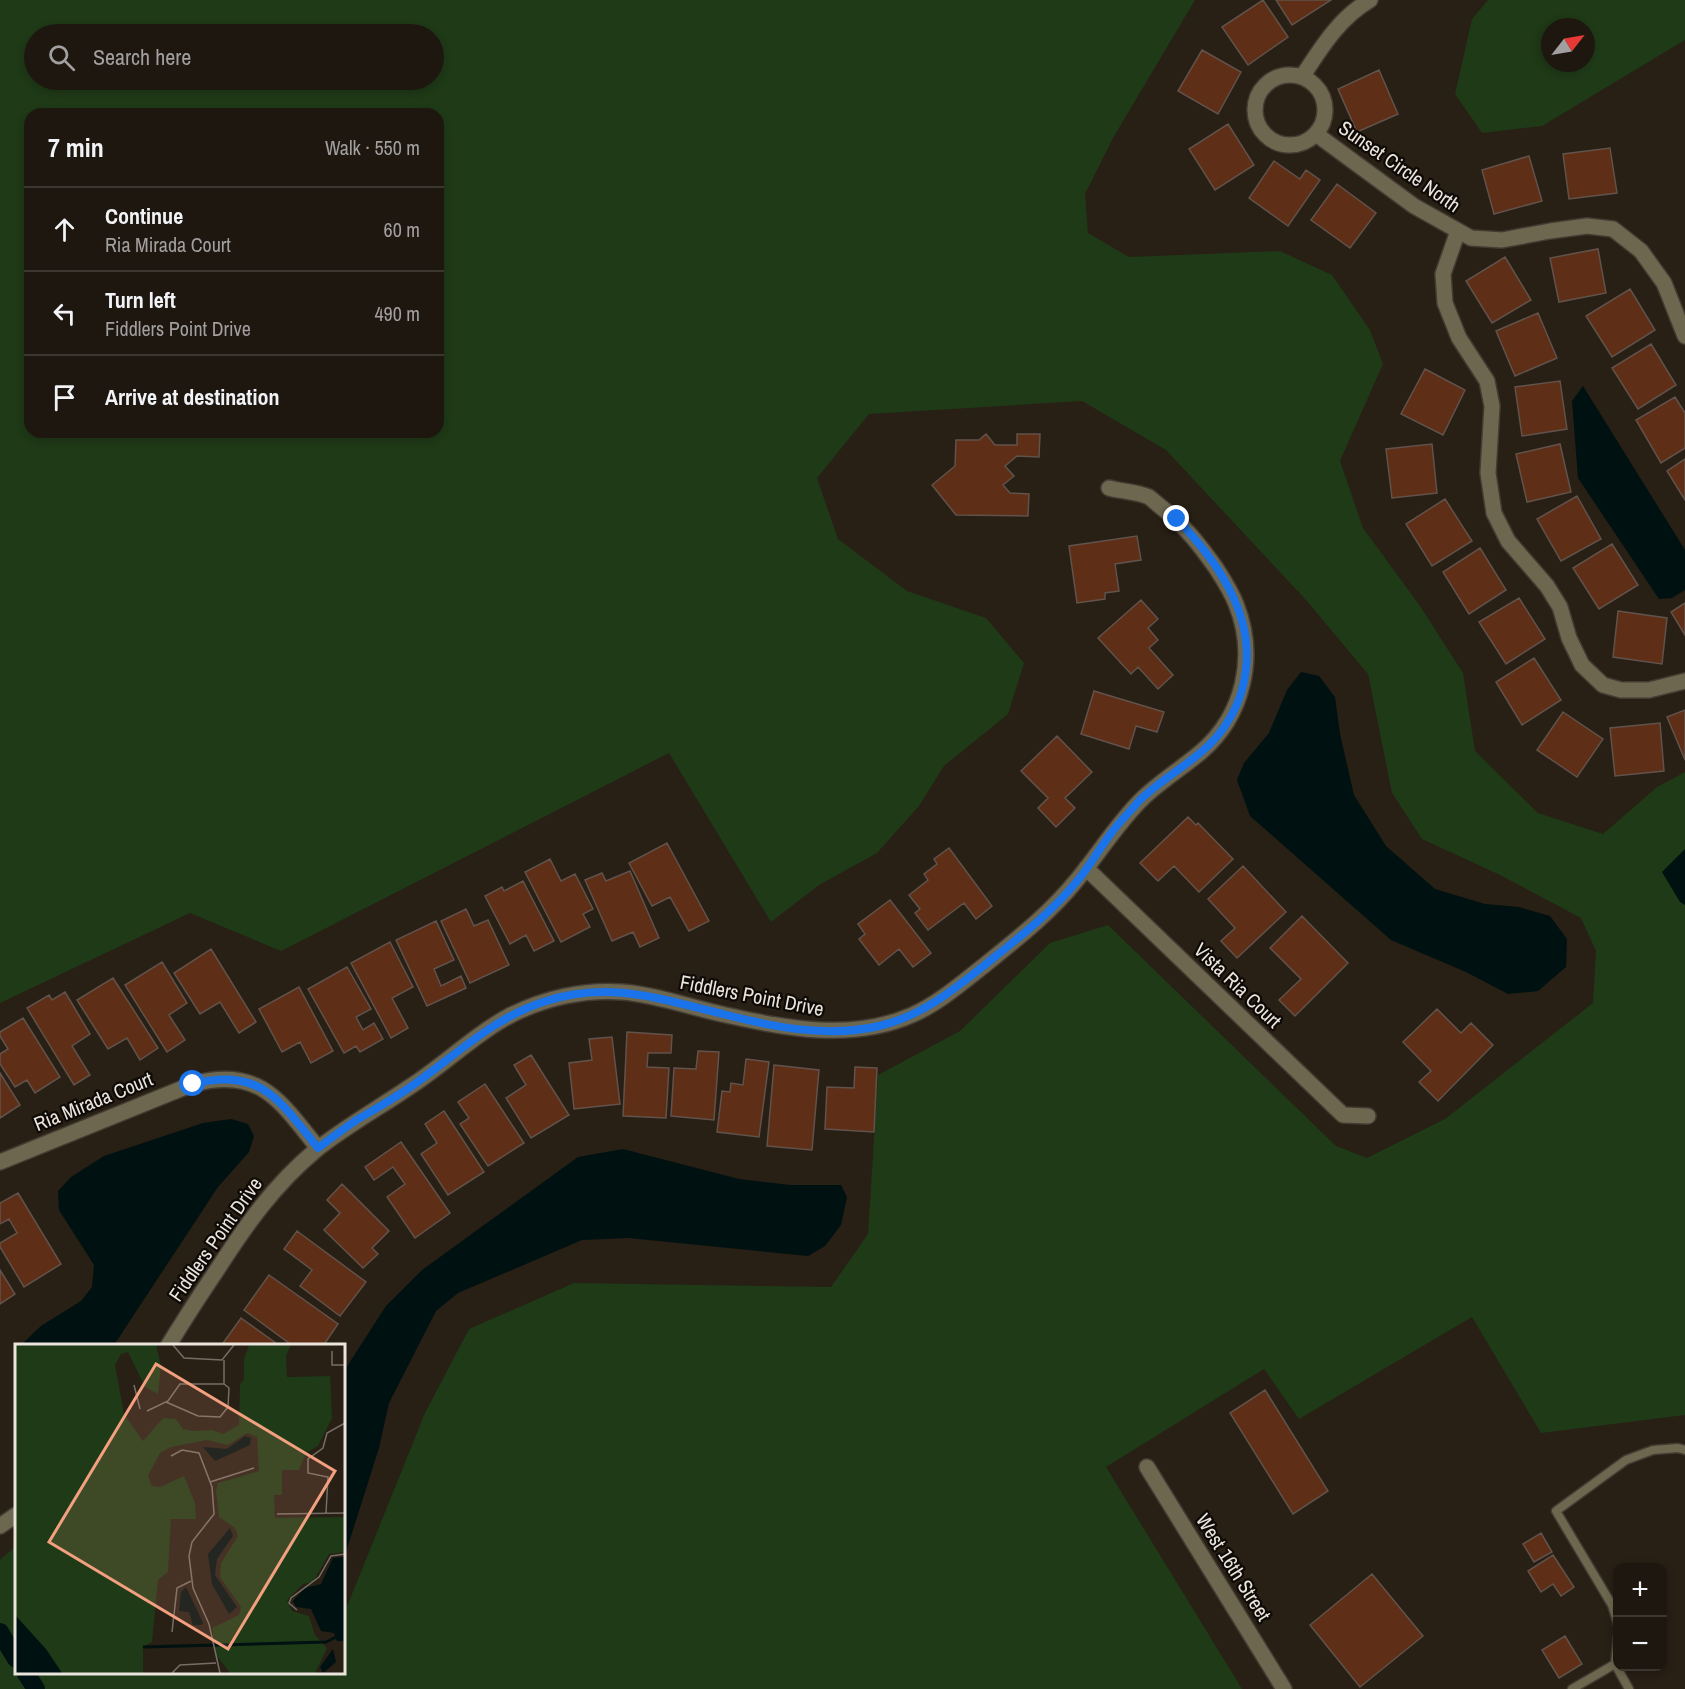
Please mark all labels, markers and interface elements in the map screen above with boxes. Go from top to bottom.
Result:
north arrow [1541,18,1595,72]
search box [24,24,444,90]
icon: search [45,41,78,74]
text: Search here [93,42,191,72]
street label: Sunset Circle North [1334,114,1466,218]
text: 7 min [48,130,104,165]
text: Walk · 550 m [325,134,420,161]
text: Continue [105,201,183,231]
icon: ahead [48,213,81,246]
text: 60 m [384,216,420,243]
text: Ria Mirada Court [105,231,231,258]
text: Turn left [105,285,176,315]
icon: left [48,297,81,330]
text: 490 m [374,300,420,327]
text: Fiddlers Point Drive [105,315,251,342]
icon: arrive [48,381,81,414]
text: Arrive at destination [105,382,279,412]
route end [1163,505,1189,531]
street label: Vista Ria Court [1188,936,1288,1034]
street label: Fiddlers Point Drive [678,968,826,1022]
street label: Ria Mirada Court [30,1065,157,1137]
route start [179,1070,205,1096]
street label: Fiddlers Point Drive [162,1172,268,1306]
inset map [15,1344,345,1674]
street label: West 16th Street [1190,1508,1278,1626]
map controls [1613,1563,1667,1671]
button: + [1613,1563,1667,1617]
button: − [1613,1617,1667,1671]

